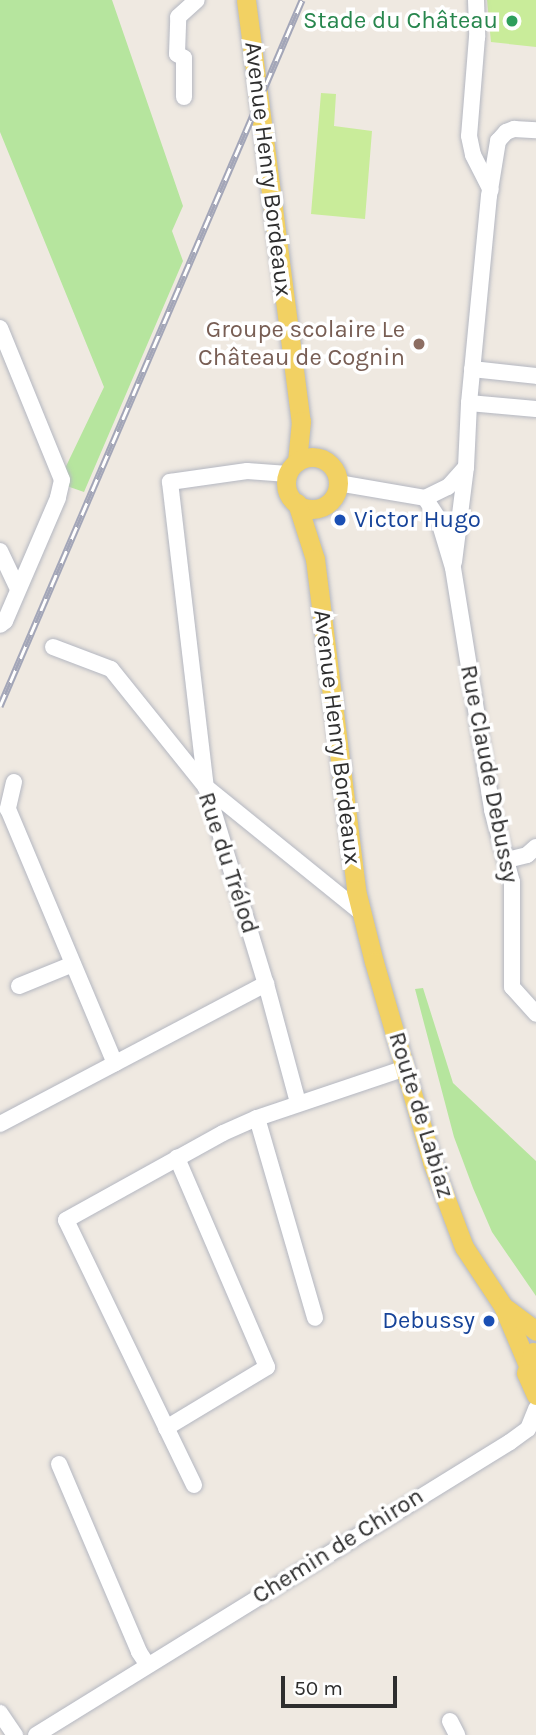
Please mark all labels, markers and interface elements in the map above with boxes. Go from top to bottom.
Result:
place label: Stade du Château [303,7,498,35]
marker: Stade du Château [504,13,520,29]
street label: Avenue Henry Bordeaux [238,40,298,298]
place label: Groupe scolaire Le Château de Cognin [198,316,405,372]
marker: Groupe scolaire Le Château de Cognin [411,336,427,352]
place label: Victor Hugo [354,506,481,534]
marker: Victor Hugo [332,512,348,528]
street label: Avenue Henry Bordeaux [307,608,367,866]
street label: Rue Claude Debussy [454,663,524,885]
street label: Rue du Trélod [192,789,264,937]
street label: Route de Labiaz [382,1029,460,1201]
place label: Debussy [382,1307,475,1335]
marker: Debussy [481,1313,497,1329]
street label: Chemin de Chiron [247,1482,429,1610]
scale bar [284,1662,400,1706]
text: 50 m [294,1676,343,1700]

